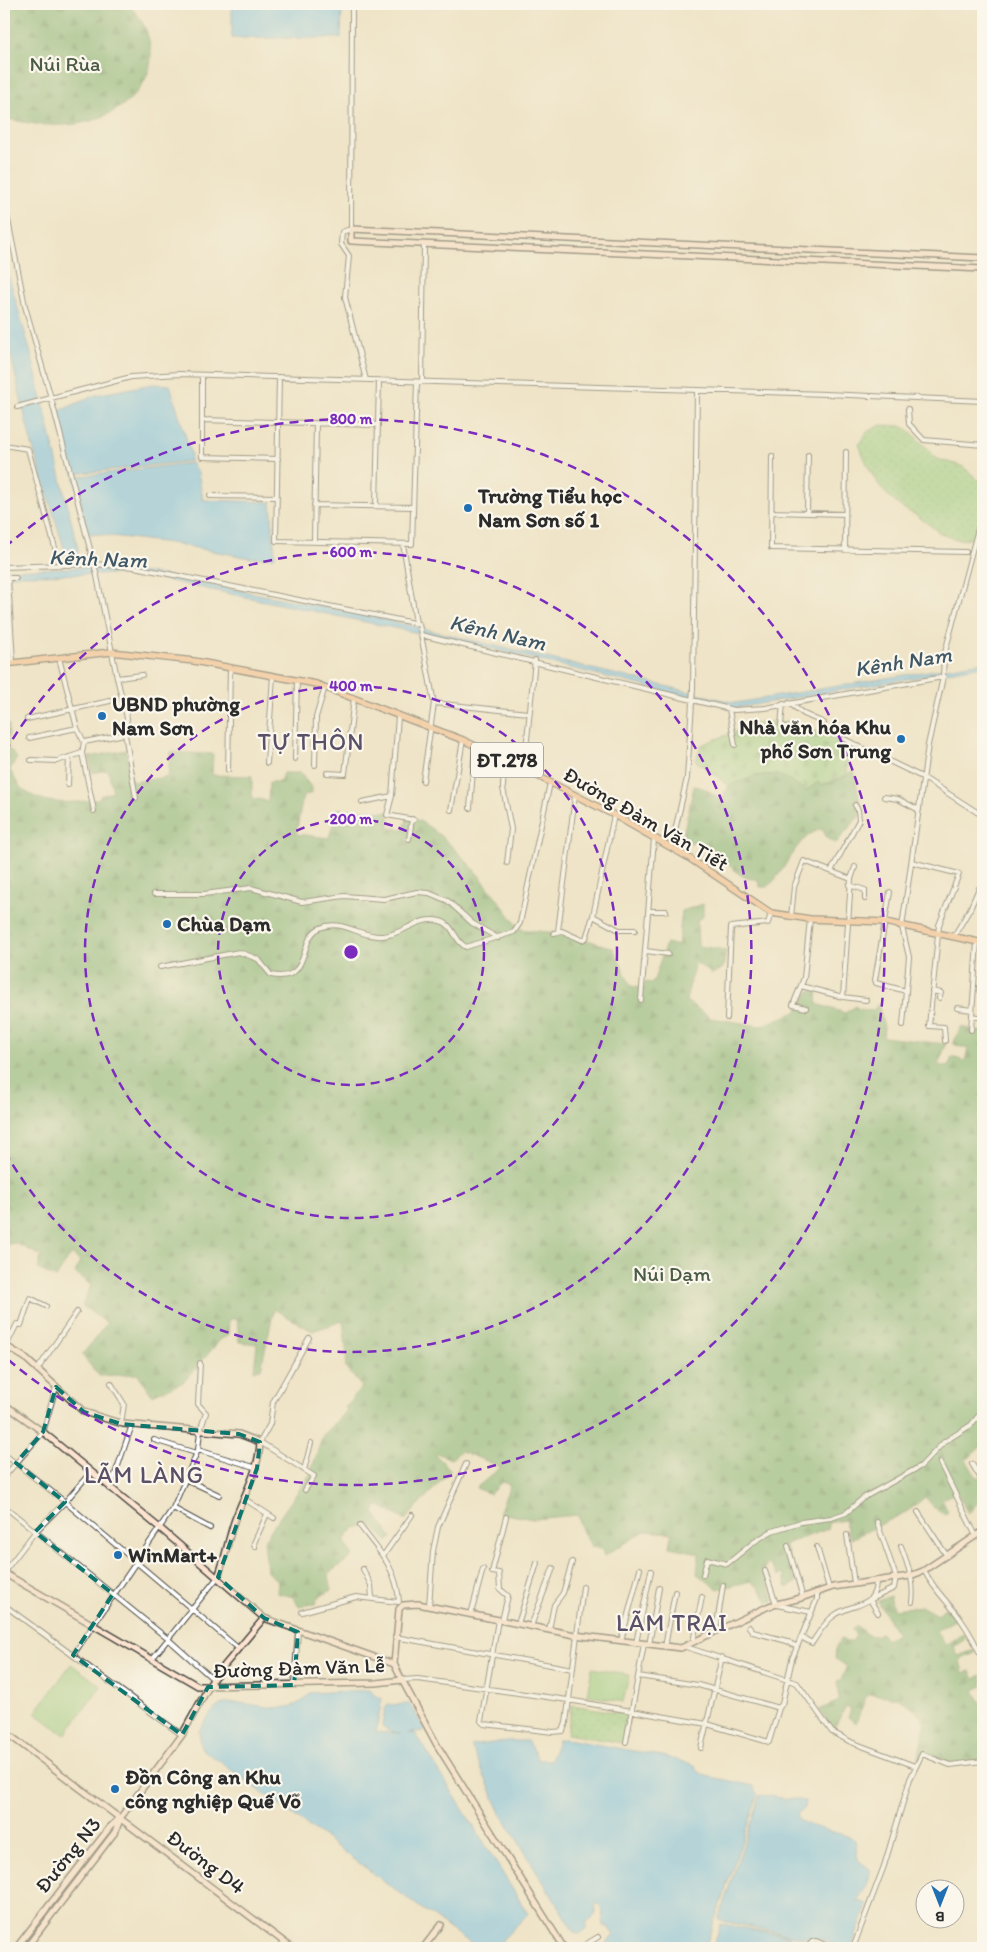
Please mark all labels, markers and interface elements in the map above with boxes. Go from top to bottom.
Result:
park label: Núi Rùa [30,51,100,76]
text: 800 m [330,410,373,428]
place label: Trường Tiểu học Nam Sơn số 1 [477,483,623,532]
marker: Trường Tiểu học Nam Sơn số 1 [462,502,474,514]
water label: Kênh Nam [49,543,148,574]
text: 600 m [330,543,373,561]
water label: Kênh Nam [447,608,549,657]
water label: Kênh Nam [853,640,954,682]
text: 400 m [329,677,373,695]
place label: UBND phường Nam Sơn [112,691,240,740]
marker: UBND phường Nam Sơn [96,710,108,722]
place label: Nhà văn hóa Khu phố Sơn Trung [739,714,892,764]
district label: TỰ THÔN [258,727,364,756]
marker: Nhà văn hóa Khu phố Sơn Trung [895,733,907,745]
road number: ĐT.278 [471,742,543,778]
street label: Đường Đàm Văn Tiết [559,761,733,876]
text: 200 m [330,810,373,828]
place label: Chùa Dạm [177,911,271,936]
marker: Chùa Dạm [161,918,173,930]
centre of rings [342,943,360,961]
park label: Núi Dạm [633,1261,711,1286]
district label: LÃM LÀNG [84,1460,204,1489]
place label: WinMart+ [128,1542,218,1567]
marker: WinMart+ [112,1549,124,1561]
district label: LÃM TRẠI [616,1608,728,1637]
street label: Đường Đàm Văn Lễ [213,1652,385,1683]
place label: Đồn Công an Khu công nghiệp Quế Võ [125,1764,301,1814]
marker: Đồn Công an Khu công nghiệp Quế Võ [109,1783,121,1795]
street label: Đường N3 [29,1812,106,1898]
street label: Đường D4 [162,1824,251,1899]
north arrow [914,1880,964,1930]
text: B [935,1908,945,1925]

